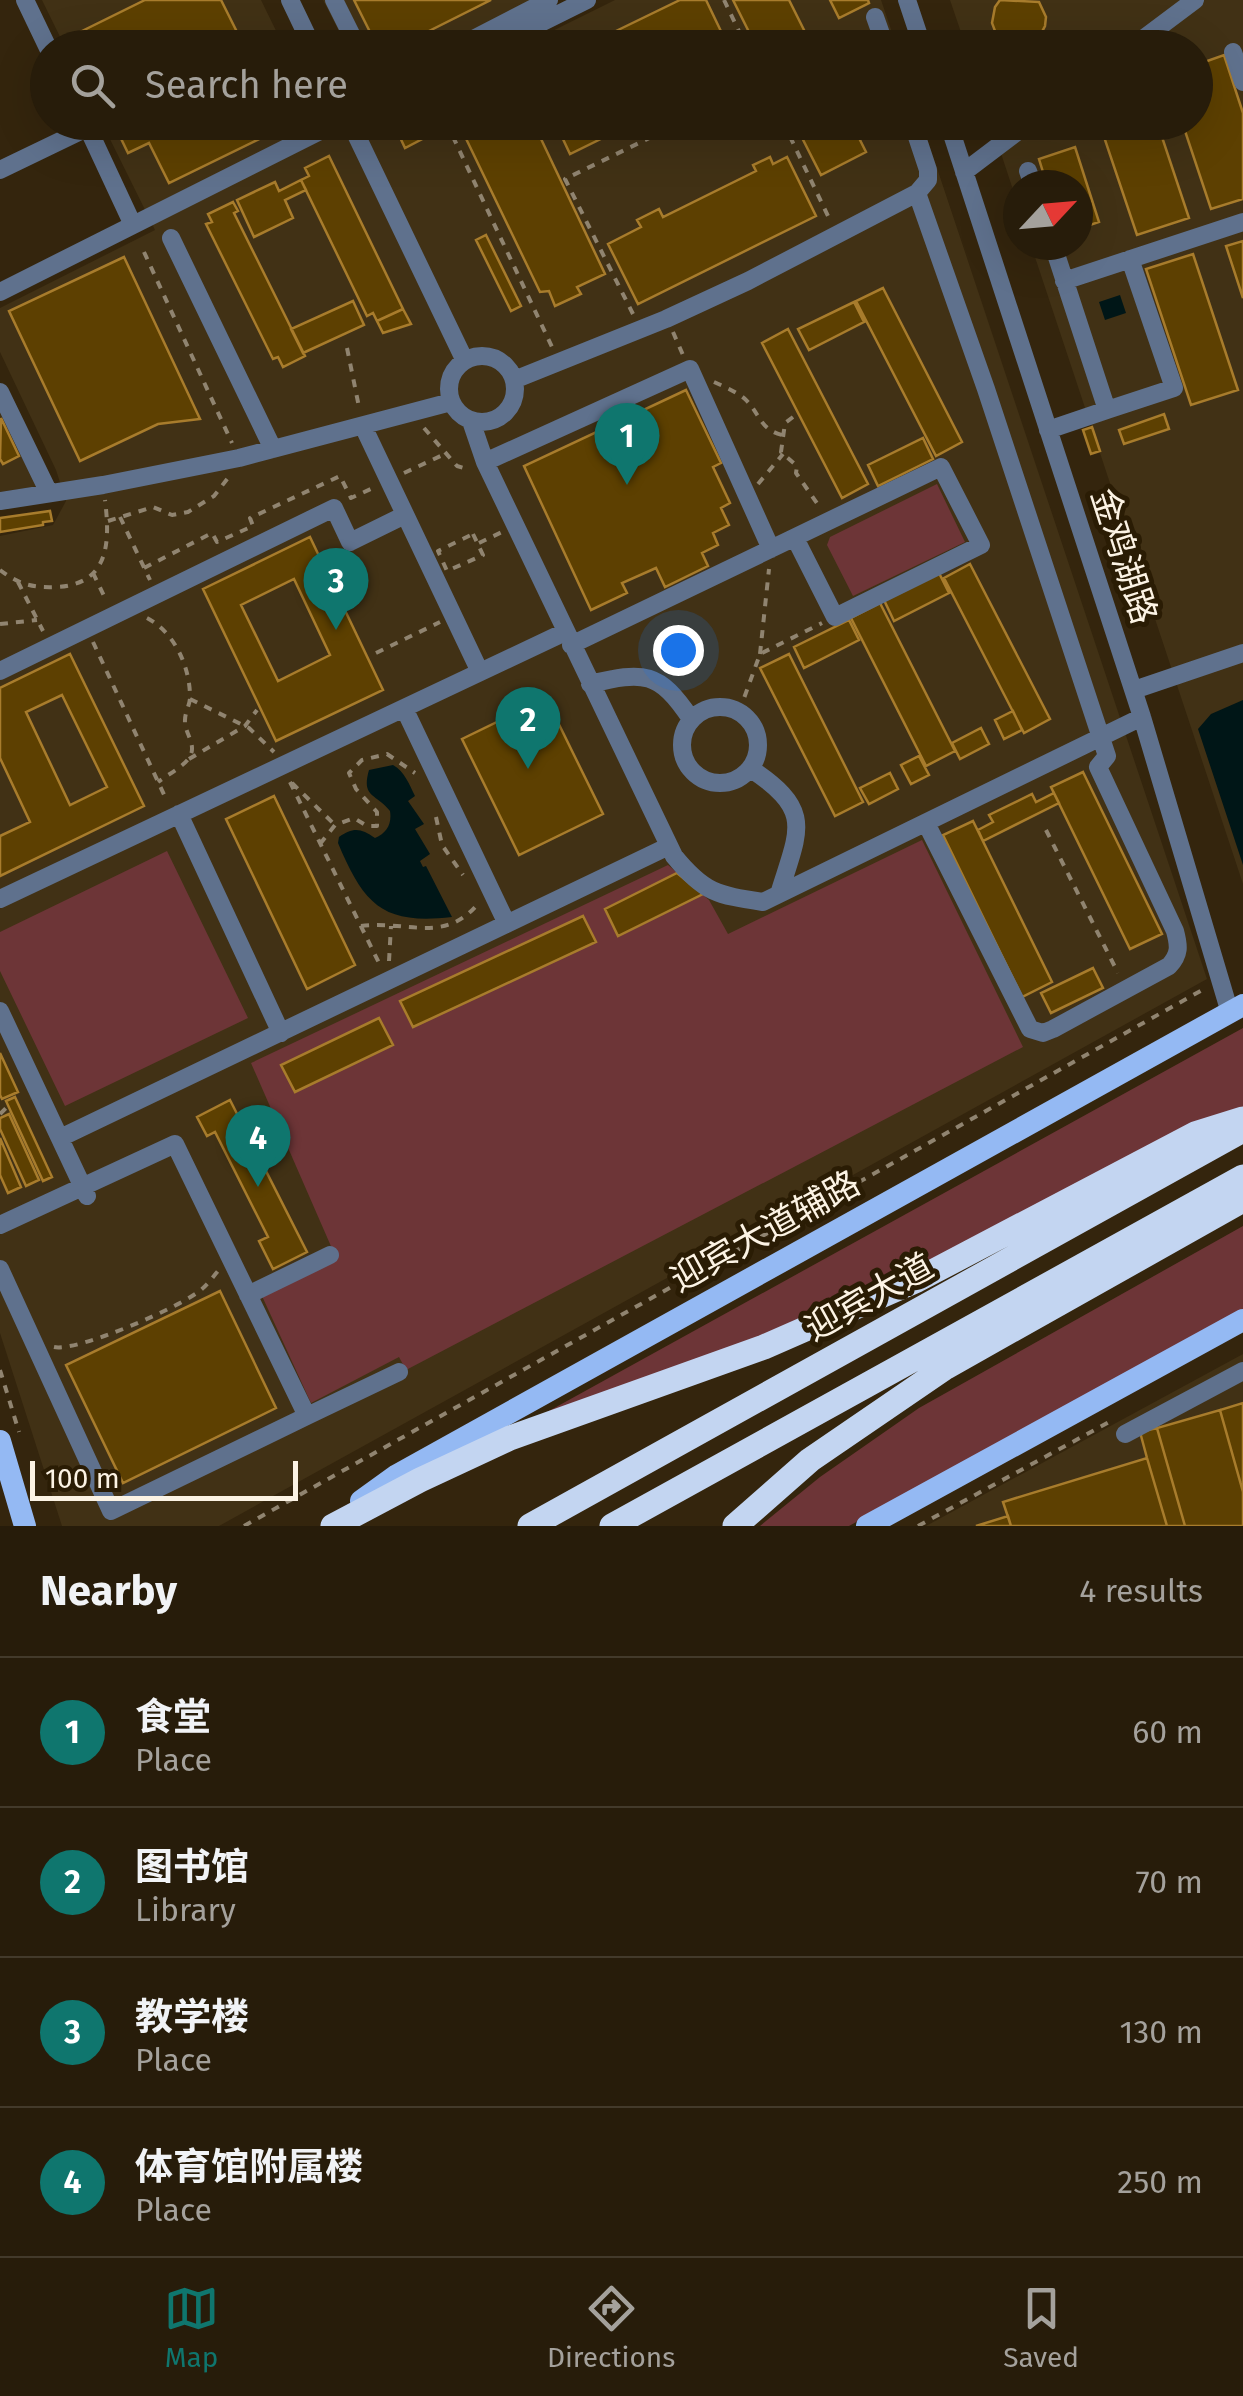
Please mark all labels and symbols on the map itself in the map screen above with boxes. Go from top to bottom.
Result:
north arrow [1003,170,1093,260]
pin: 1 [594,402,660,485]
street label: 金鸡湖路 [1082,483,1166,629]
pin: 3 [304,548,368,630]
your location [653,625,704,676]
pin: 2 [496,686,560,769]
pin: 4 [226,1104,290,1187]
street label: 迎宾大道辅路 [663,1162,867,1300]
street label: 迎宾大道 [798,1245,940,1349]
scale bar [30,1456,298,1500]

